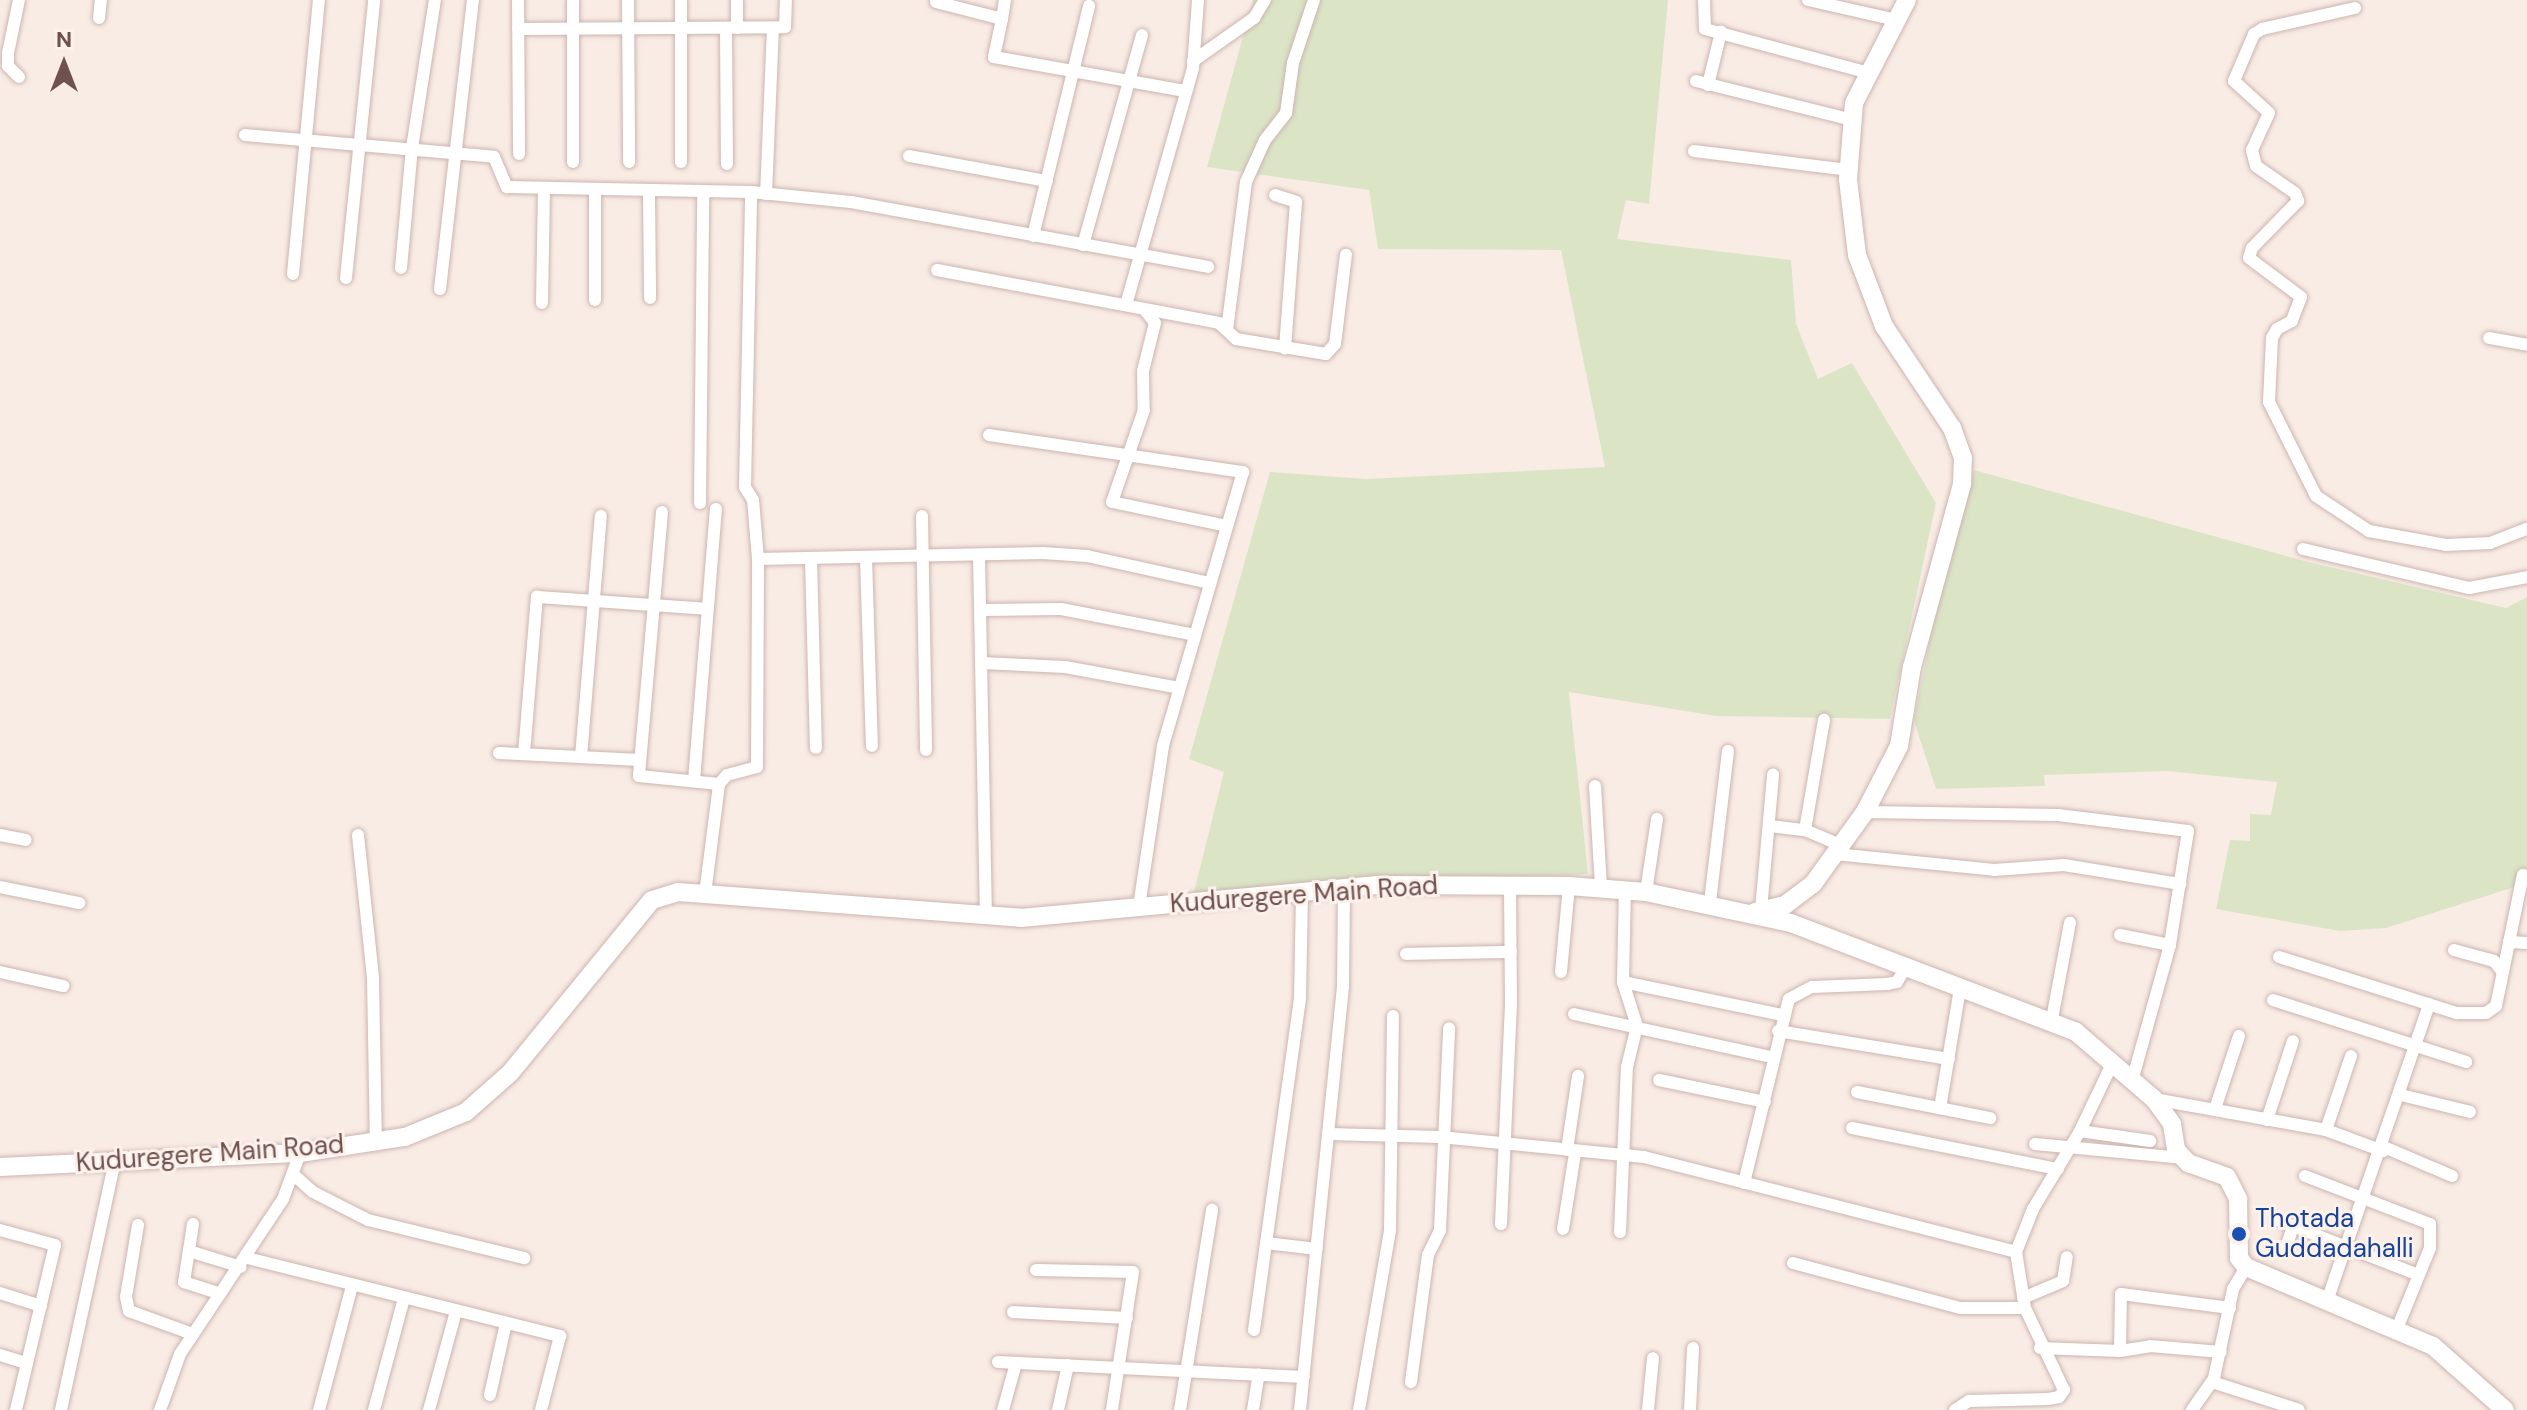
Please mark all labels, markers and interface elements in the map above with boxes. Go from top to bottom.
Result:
north arrow [24,24,104,104]
text: N [56,25,72,54]
street label: Kuduregere Main Road [1169,870,1439,920]
street label: Kuduregere Main Road [75,1129,345,1179]
place label: Thotada Guddadahalli [2255,1203,2414,1264]
marker: Thotada Guddadahalli [2230,1225,2248,1243]

